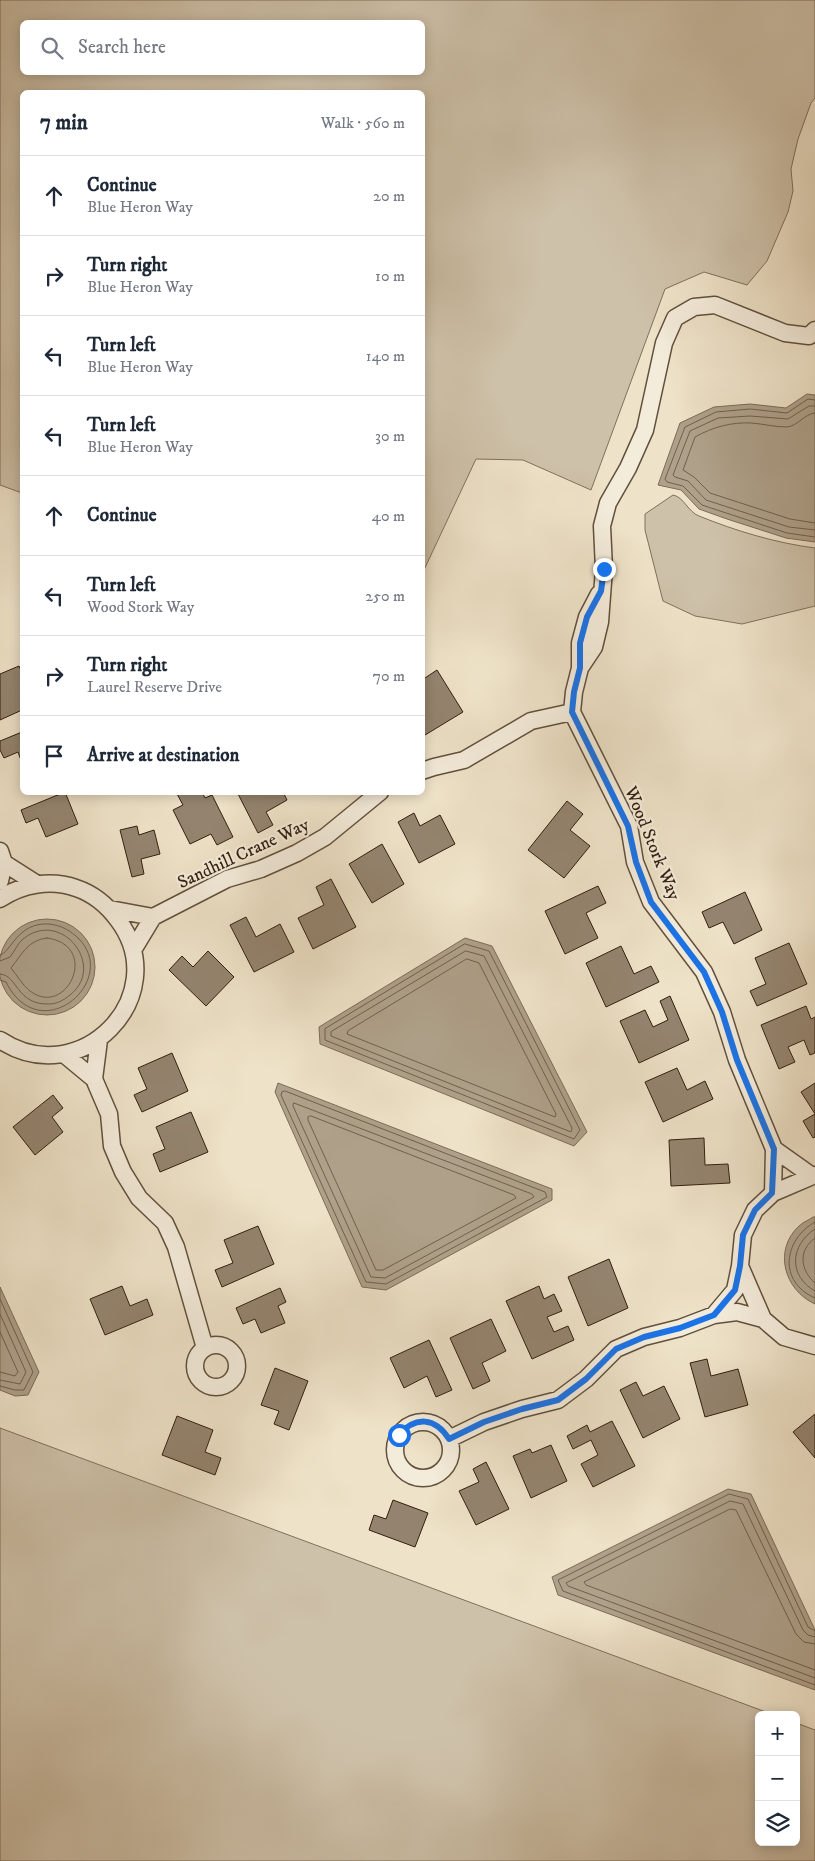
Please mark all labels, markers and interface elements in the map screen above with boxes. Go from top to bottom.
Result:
search box [20,20,425,75]
icon: search [38,34,66,62]
text: Search here [78,36,166,59]
text: 7 min [40,110,88,136]
text: Walk · 560 m [321,113,405,133]
text: Continue [87,174,157,197]
icon: ahead [40,182,68,210]
text: 20 m [373,186,405,206]
text: Blue Heron Way [87,197,193,217]
text: Turn right [87,254,167,277]
icon: right [40,262,68,290]
text: 10 m [375,266,405,286]
text: Blue Heron Way [87,277,193,297]
text: Turn left [87,334,156,357]
icon: left [40,342,68,370]
text: 140 m [366,346,405,366]
text: Blue Heron Way [87,357,193,377]
text: Turn left [87,414,156,437]
icon: left [40,422,68,450]
text: 30 m [375,426,405,446]
text: Blue Heron Way [87,437,193,457]
icon: ahead [40,502,68,530]
text: Continue [87,504,157,527]
text: 40 m [372,506,405,526]
route end [593,558,616,581]
text: Turn left [87,574,156,597]
icon: left [40,582,68,610]
text: 250 m [365,586,405,606]
text: Wood Stork Way [87,597,194,617]
text: Turn right [87,654,167,677]
icon: right [40,662,68,690]
text: 70 m [373,666,405,686]
text: Laurel Reserve Drive [87,677,222,697]
icon: arrive [40,742,68,770]
text: Arrive at destination [87,744,239,767]
street label: Wood Stork Way [619,782,685,904]
street label: Sandhill Crane Way [174,814,313,894]
route start [388,1424,411,1447]
map controls [755,1711,800,1846]
button: + [755,1711,800,1756]
button: − [755,1756,800,1801]
button: layers [755,1801,800,1846]

